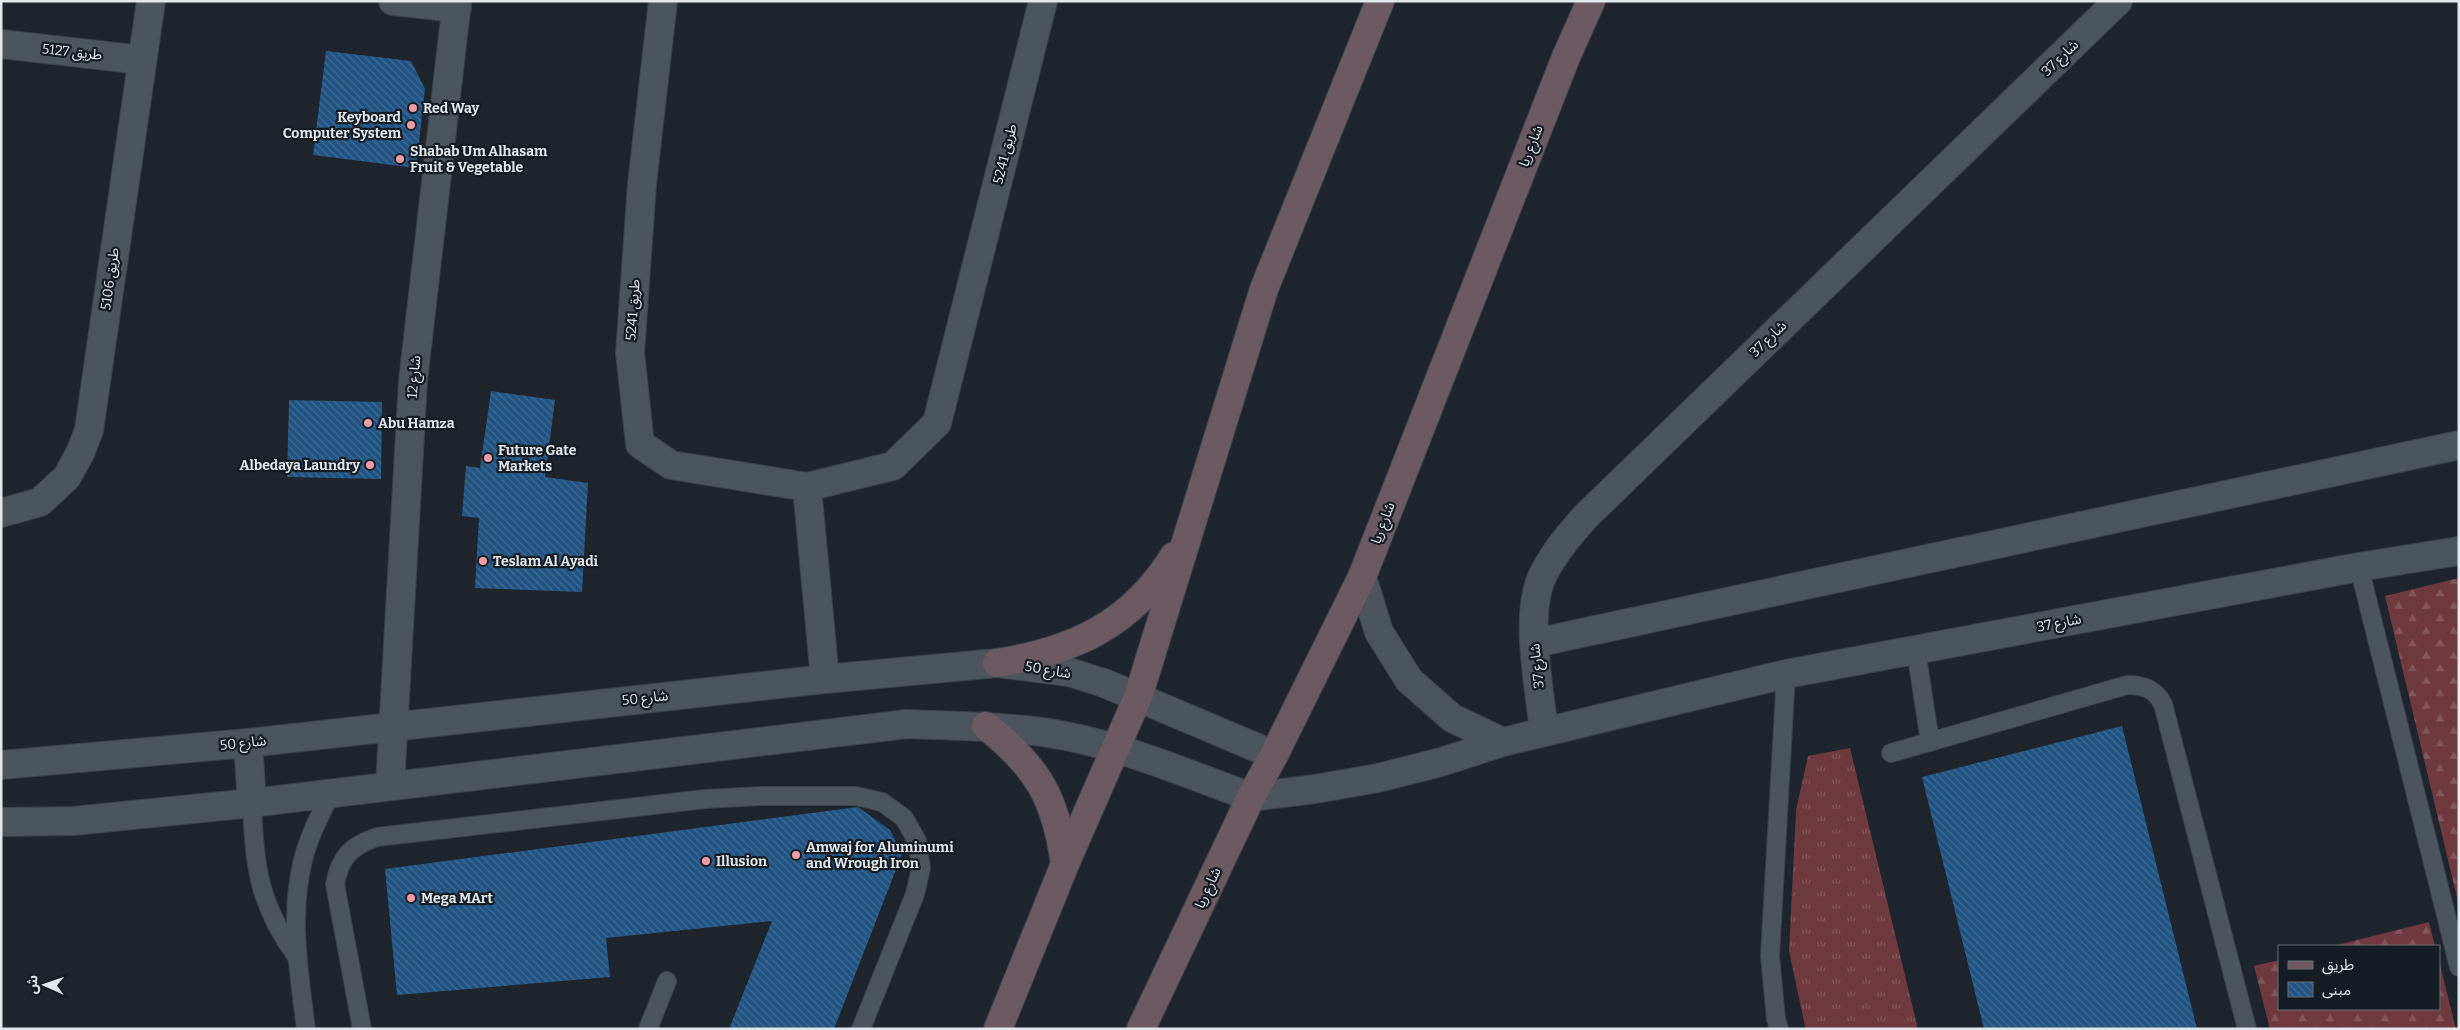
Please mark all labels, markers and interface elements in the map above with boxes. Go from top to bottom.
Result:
street label: شارع 37 [2038,36,2084,81]
street label: طريق 5127 [41,40,103,65]
place label: Red Way [423,100,480,117]
marker: Red Way [407,102,419,114]
place label: Keyboard Computer System [283,109,402,142]
marker: Keyboard Computer System [405,119,417,131]
street label: طريق 5241 [989,122,1022,186]
street label: شارع ريا [1515,123,1549,170]
place label: Shabab Um Alhasam Fruit & Vegetable [410,143,548,176]
marker: Shabab Um Alhasam Fruit & Vegetable [394,153,406,165]
street label: طريق 5106 [97,247,124,312]
street label: طريق 5241 [622,279,645,341]
street label: شارع 37 [1746,317,1792,362]
street label: شارع 12 [404,355,426,400]
place label: Abu Hamza [378,415,455,432]
marker: Abu Hamza [362,417,374,429]
place label: Future Gate Markets [498,442,577,475]
marker: Future Gate Markets [482,452,494,464]
place label: Albedaya Laundry [240,457,360,474]
marker: Albedaya Laundry [364,459,376,471]
street label: شارع ريا [1367,500,1401,547]
place label: Teslam Al Ayadi [493,553,599,570]
marker: Teslam Al Ayadi [477,555,489,567]
street label: شارع 37 [2035,610,2083,638]
street label: شارع 37 [1526,642,1550,689]
street label: شارع 50 [1023,658,1072,684]
street label: شارع 50 [621,687,669,711]
street label: شارع 50 [219,732,267,756]
place label: Amwaj for Aluminumi and Wrough Iron [806,839,954,872]
marker: Amwaj for Aluminumi and Wrough Iron [790,849,802,861]
place label: Illusion [716,853,767,870]
marker: Illusion [700,855,712,867]
street label: شارع ريا [1191,865,1227,912]
place label: Mega MArt [421,890,493,907]
marker: Mega MArt [405,892,417,904]
legend [2278,945,2440,1010]
text: طريق [2322,956,2354,975]
north arrow [20,960,70,1010]
text: ش [24,975,41,994]
text: مبنى [2322,981,2351,999]

